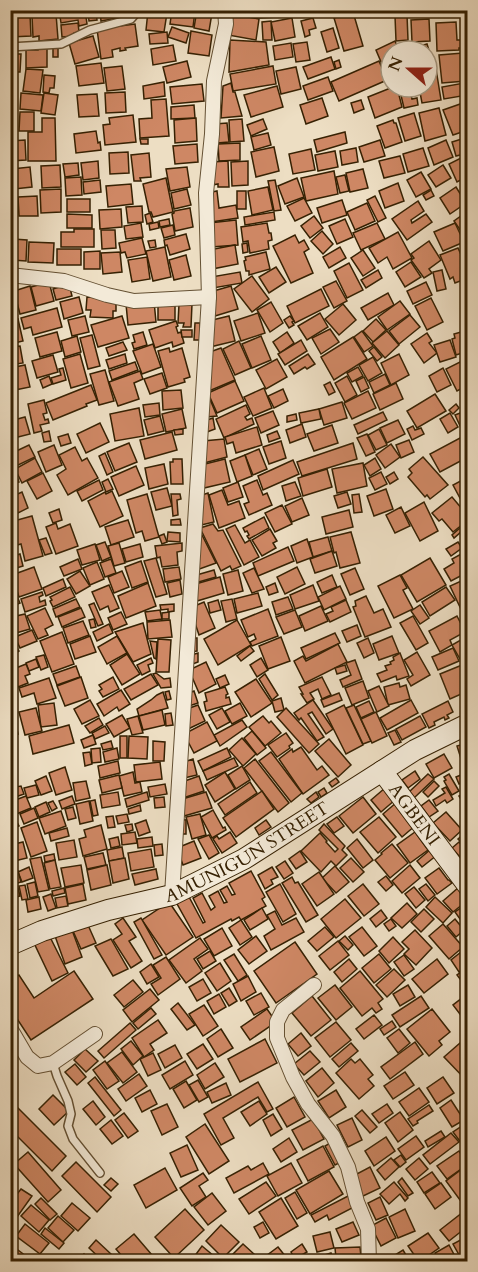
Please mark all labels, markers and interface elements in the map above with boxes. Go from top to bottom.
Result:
north arrow [379,39,439,99]
text: N [383,53,409,74]
street label: AGBENI [382,778,445,851]
street label: AMUNIGUN STREET [163,796,334,909]

